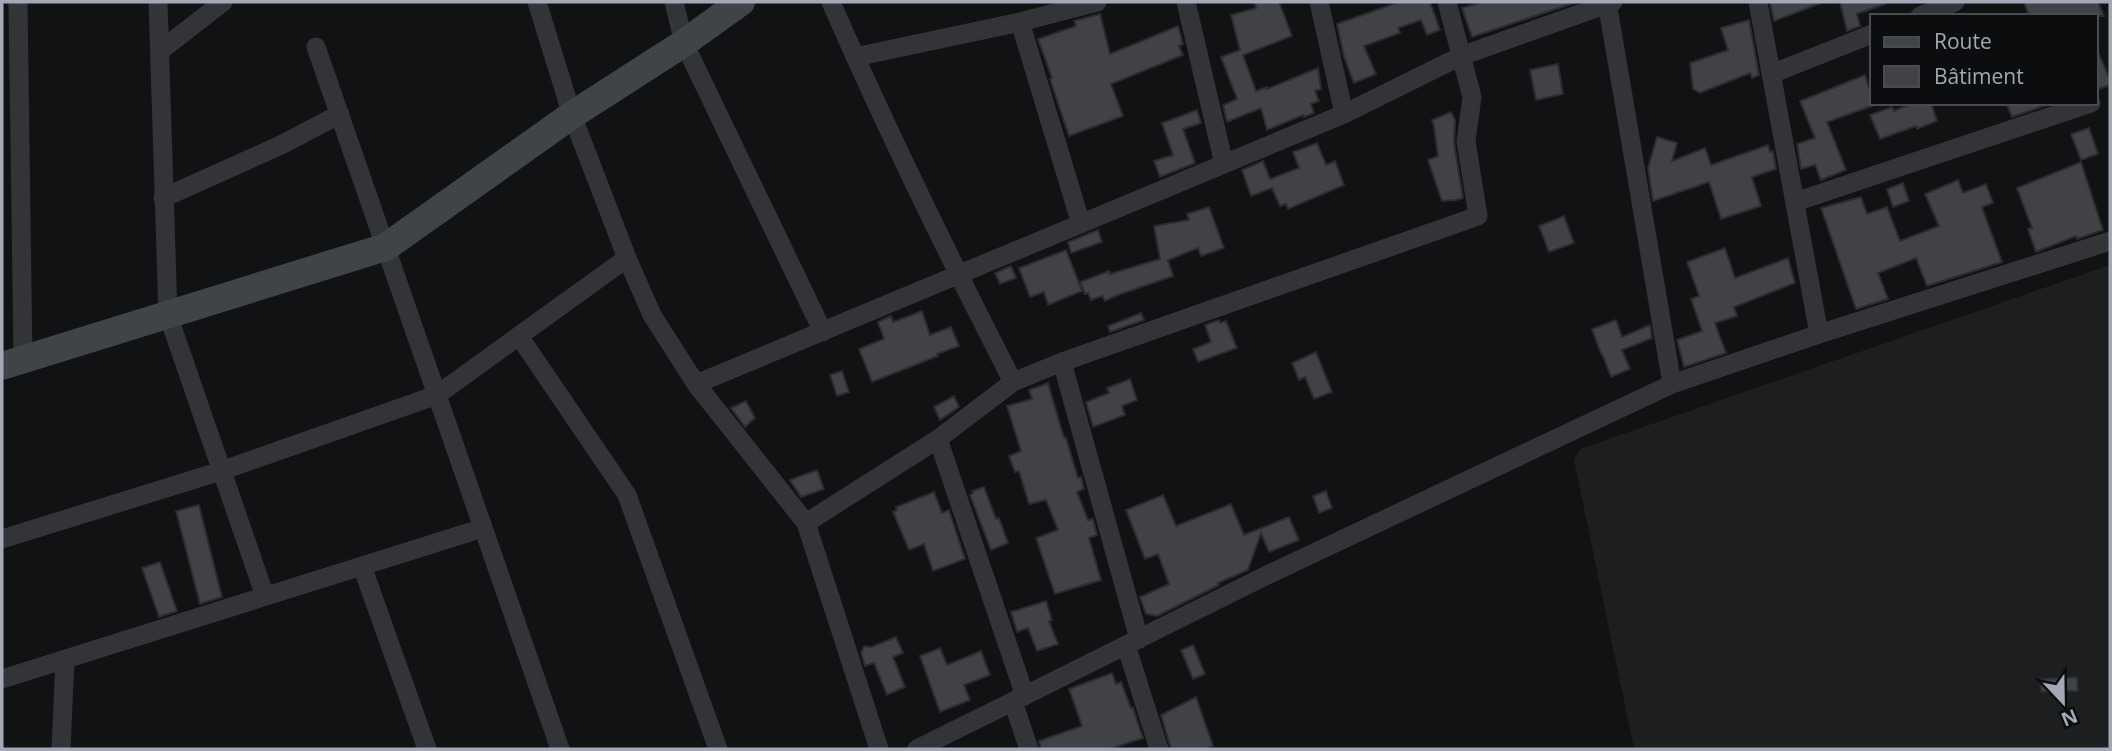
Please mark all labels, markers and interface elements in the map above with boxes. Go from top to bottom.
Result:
legend [1870,14,2098,105]
text: Route [1934,27,1992,55]
text: Bâtiment [1934,62,2024,90]
north arrow [2028,667,2098,737]
text: N [2057,703,2081,733]

